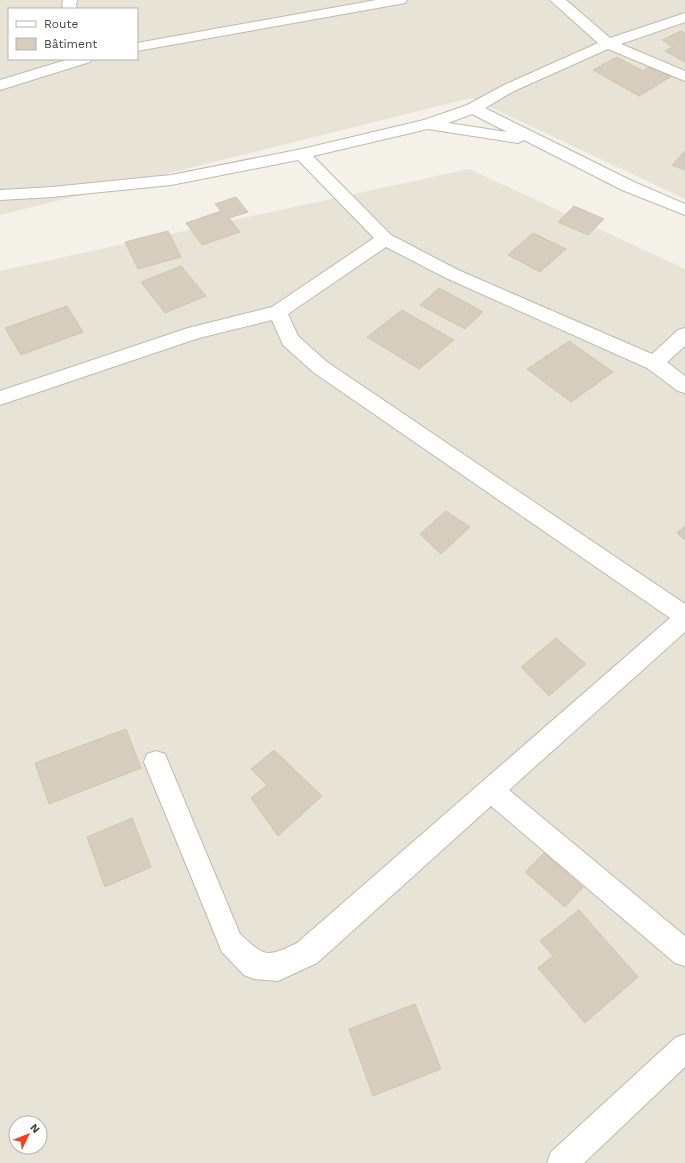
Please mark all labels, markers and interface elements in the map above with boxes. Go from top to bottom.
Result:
legend [8,8,138,60]
text: Route [44,17,78,31]
text: Bâtiment [44,37,97,51]
north arrow [8,1115,48,1155]
text: N [27,1121,42,1136]

